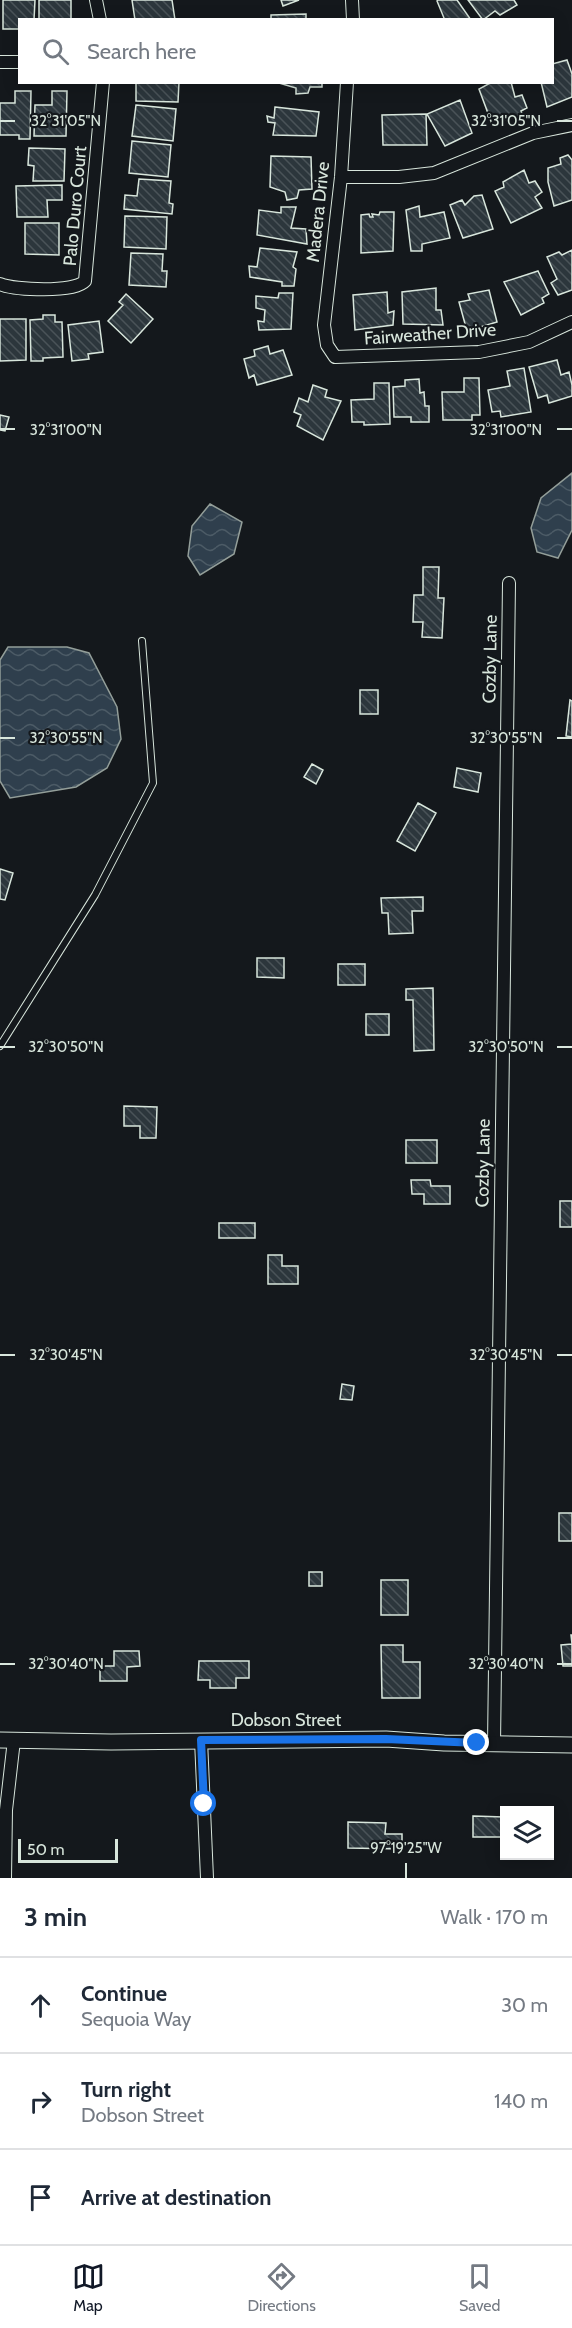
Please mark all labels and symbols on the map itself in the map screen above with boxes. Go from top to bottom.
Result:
text: 32°31'05"N [31,112,101,130]
text: 32°31'05"N [471,112,541,130]
street label: Palo Duro Court [59,145,91,267]
street label: Madera Drive [302,161,334,263]
street label: Fairweather Drive [363,318,497,350]
text: 32°31'00"N [30,421,102,439]
text: 32°31'00"N [470,421,542,439]
street label: Cozby Lane [478,614,502,704]
text: 32°30'55"N [29,729,103,747]
text: 32°30'55"N [469,729,543,747]
text: 32°30'50"N [28,1038,104,1056]
text: 32°30'50"N [468,1038,544,1056]
street label: Cozby Lane [471,1118,495,1208]
text: 32°30'45"N [29,1346,103,1364]
text: 32°30'45"N [469,1346,543,1364]
text: 32°30'40"N [28,1655,104,1673]
text: 32°30'40"N [468,1655,544,1673]
street label: Dobson Street [231,1709,341,1731]
route end [463,1729,489,1755]
route start [190,1790,216,1816]
scale bar [18,1836,118,1864]
text: 97°19'25"W [370,1839,443,1857]

